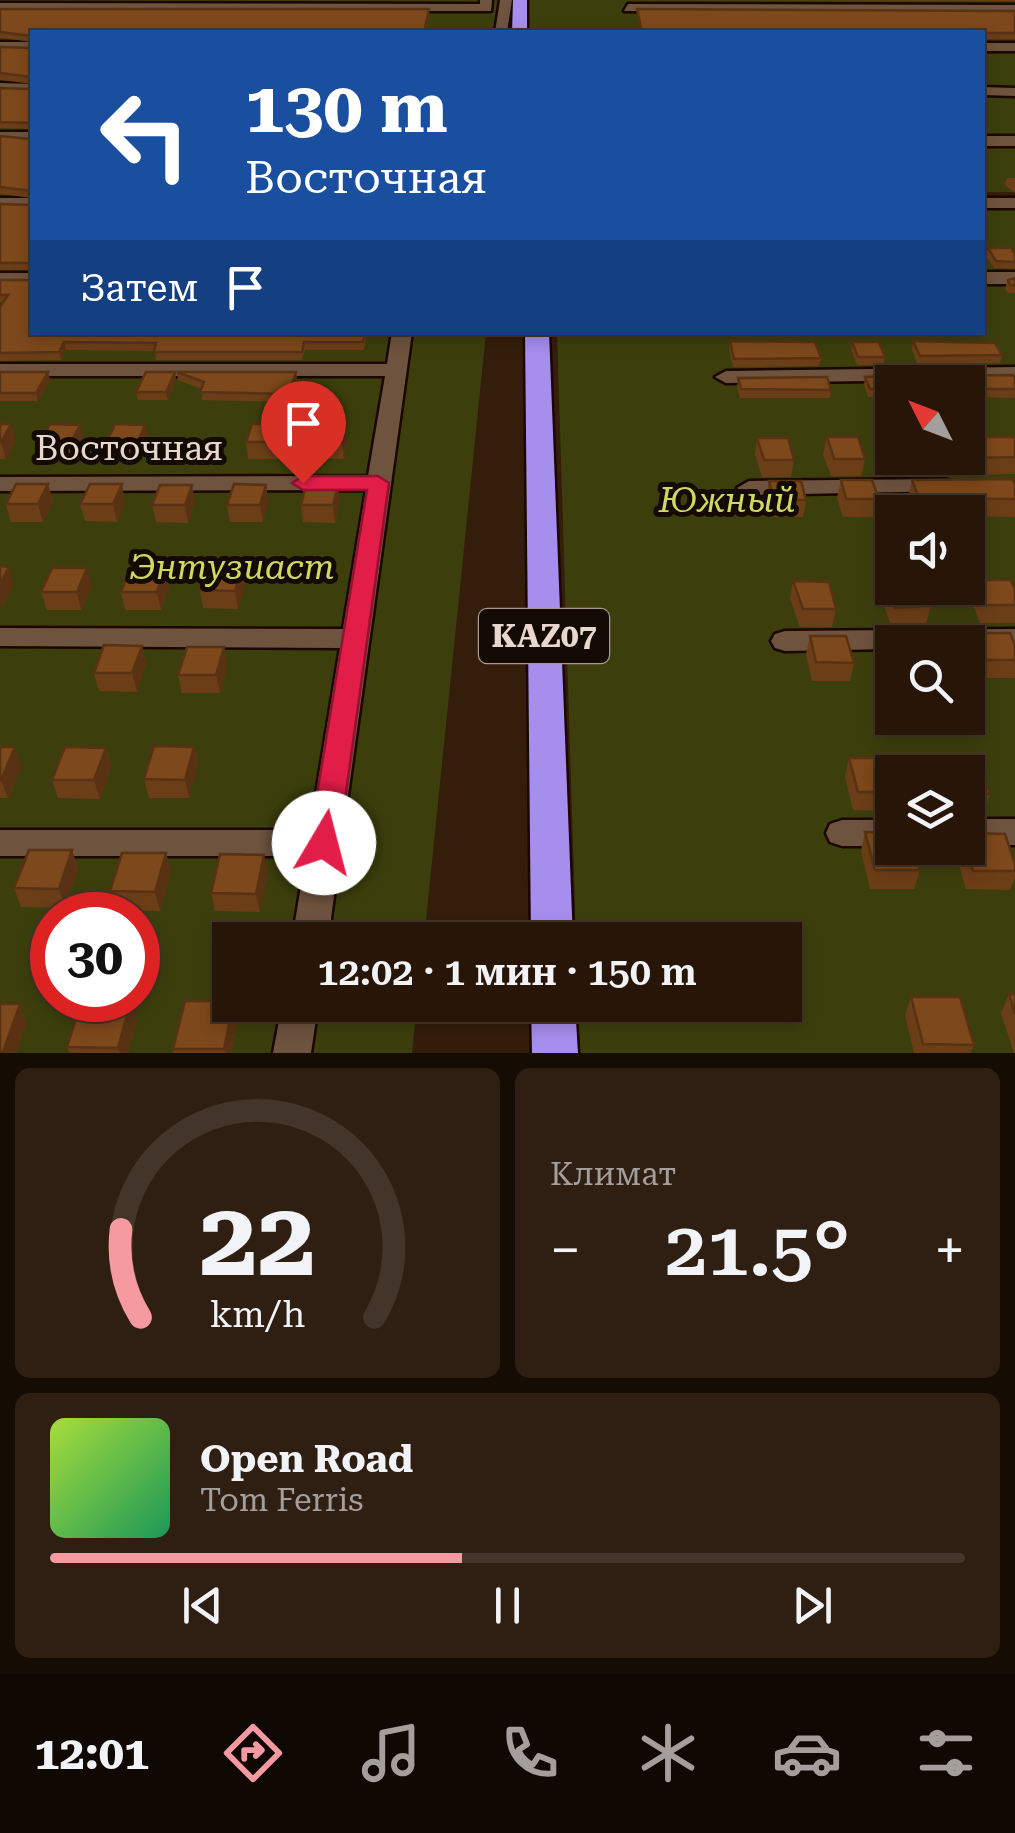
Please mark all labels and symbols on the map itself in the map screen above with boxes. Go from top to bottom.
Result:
north arrow [875,365,985,475]
pin [261,381,346,484]
street label: Восточная [35,428,223,469]
park label: Южный [658,480,795,521]
park label: Энтузиаст [130,547,335,588]
road number: KAZ07 [479,609,609,663]
position arrow [272,791,376,895]
speed limit sign: 30 [30,892,160,1022]

